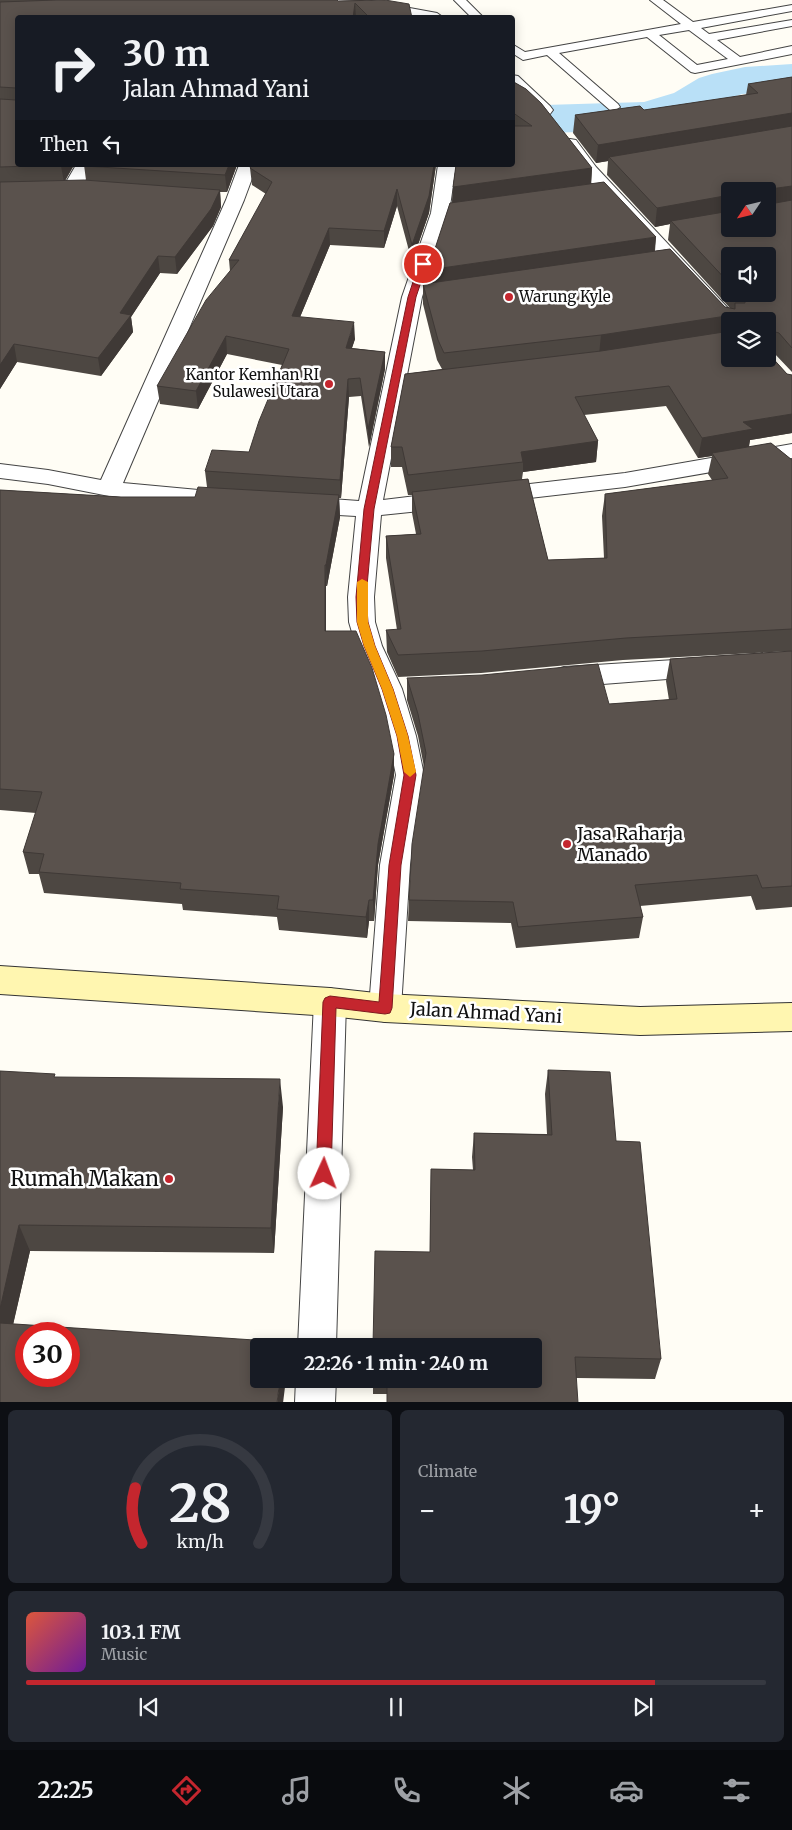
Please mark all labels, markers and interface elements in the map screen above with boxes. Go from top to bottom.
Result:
text: 30 m [123,32,209,76]
icon: right [40,35,105,100]
text: Jalan Ahmad Yani [123,75,309,103]
icon: left [98,130,126,158]
text: Then [40,132,88,156]
north arrow [721,182,776,238]
map controls [721,182,776,367]
pin [402,243,444,285]
button: sound [721,247,776,302]
icon: arrive [409,250,437,278]
place label: Warung Kyle [518,287,611,306]
marker: Warung Kyle [503,291,515,303]
button: layers [721,312,776,367]
place label: Kantor Kemhan RI Sulawesi Utara [185,365,319,401]
marker: Kantor Kemhan RI Sulawesi Utara [323,378,335,390]
place label: Jasa Raharja Manado [576,822,683,866]
marker: Jasa Raharja Manado [561,838,573,850]
street label: Jalan Ahmad Yani [408,997,563,1028]
position arrow [297,1147,349,1199]
place label: Rumah Makan [10,1165,159,1192]
marker: Rumah Makan [163,1173,175,1185]
speed limit sign: 30 [15,1322,80,1387]
text: 22:26 · 1 min · 240 m [304,1351,488,1375]
text: Climate [418,1461,477,1481]
text: 28 [169,1471,231,1536]
text: 19° [564,1486,621,1533]
text: − [418,1492,437,1528]
text: + [747,1492,766,1528]
text: km/h [176,1530,224,1553]
text: 103.1 FM [101,1620,181,1644]
text: Music [101,1644,147,1664]
icon: previous [135,1693,163,1721]
icon: pause [382,1693,410,1721]
icon: next [629,1693,657,1721]
icon: directions [169,1773,204,1808]
icon: music [279,1773,314,1808]
icon: phone [389,1773,424,1808]
icon: climate [499,1773,534,1808]
icon: car [609,1773,644,1808]
icon: filters [719,1773,754,1808]
text: 22:25 [38,1776,94,1804]

